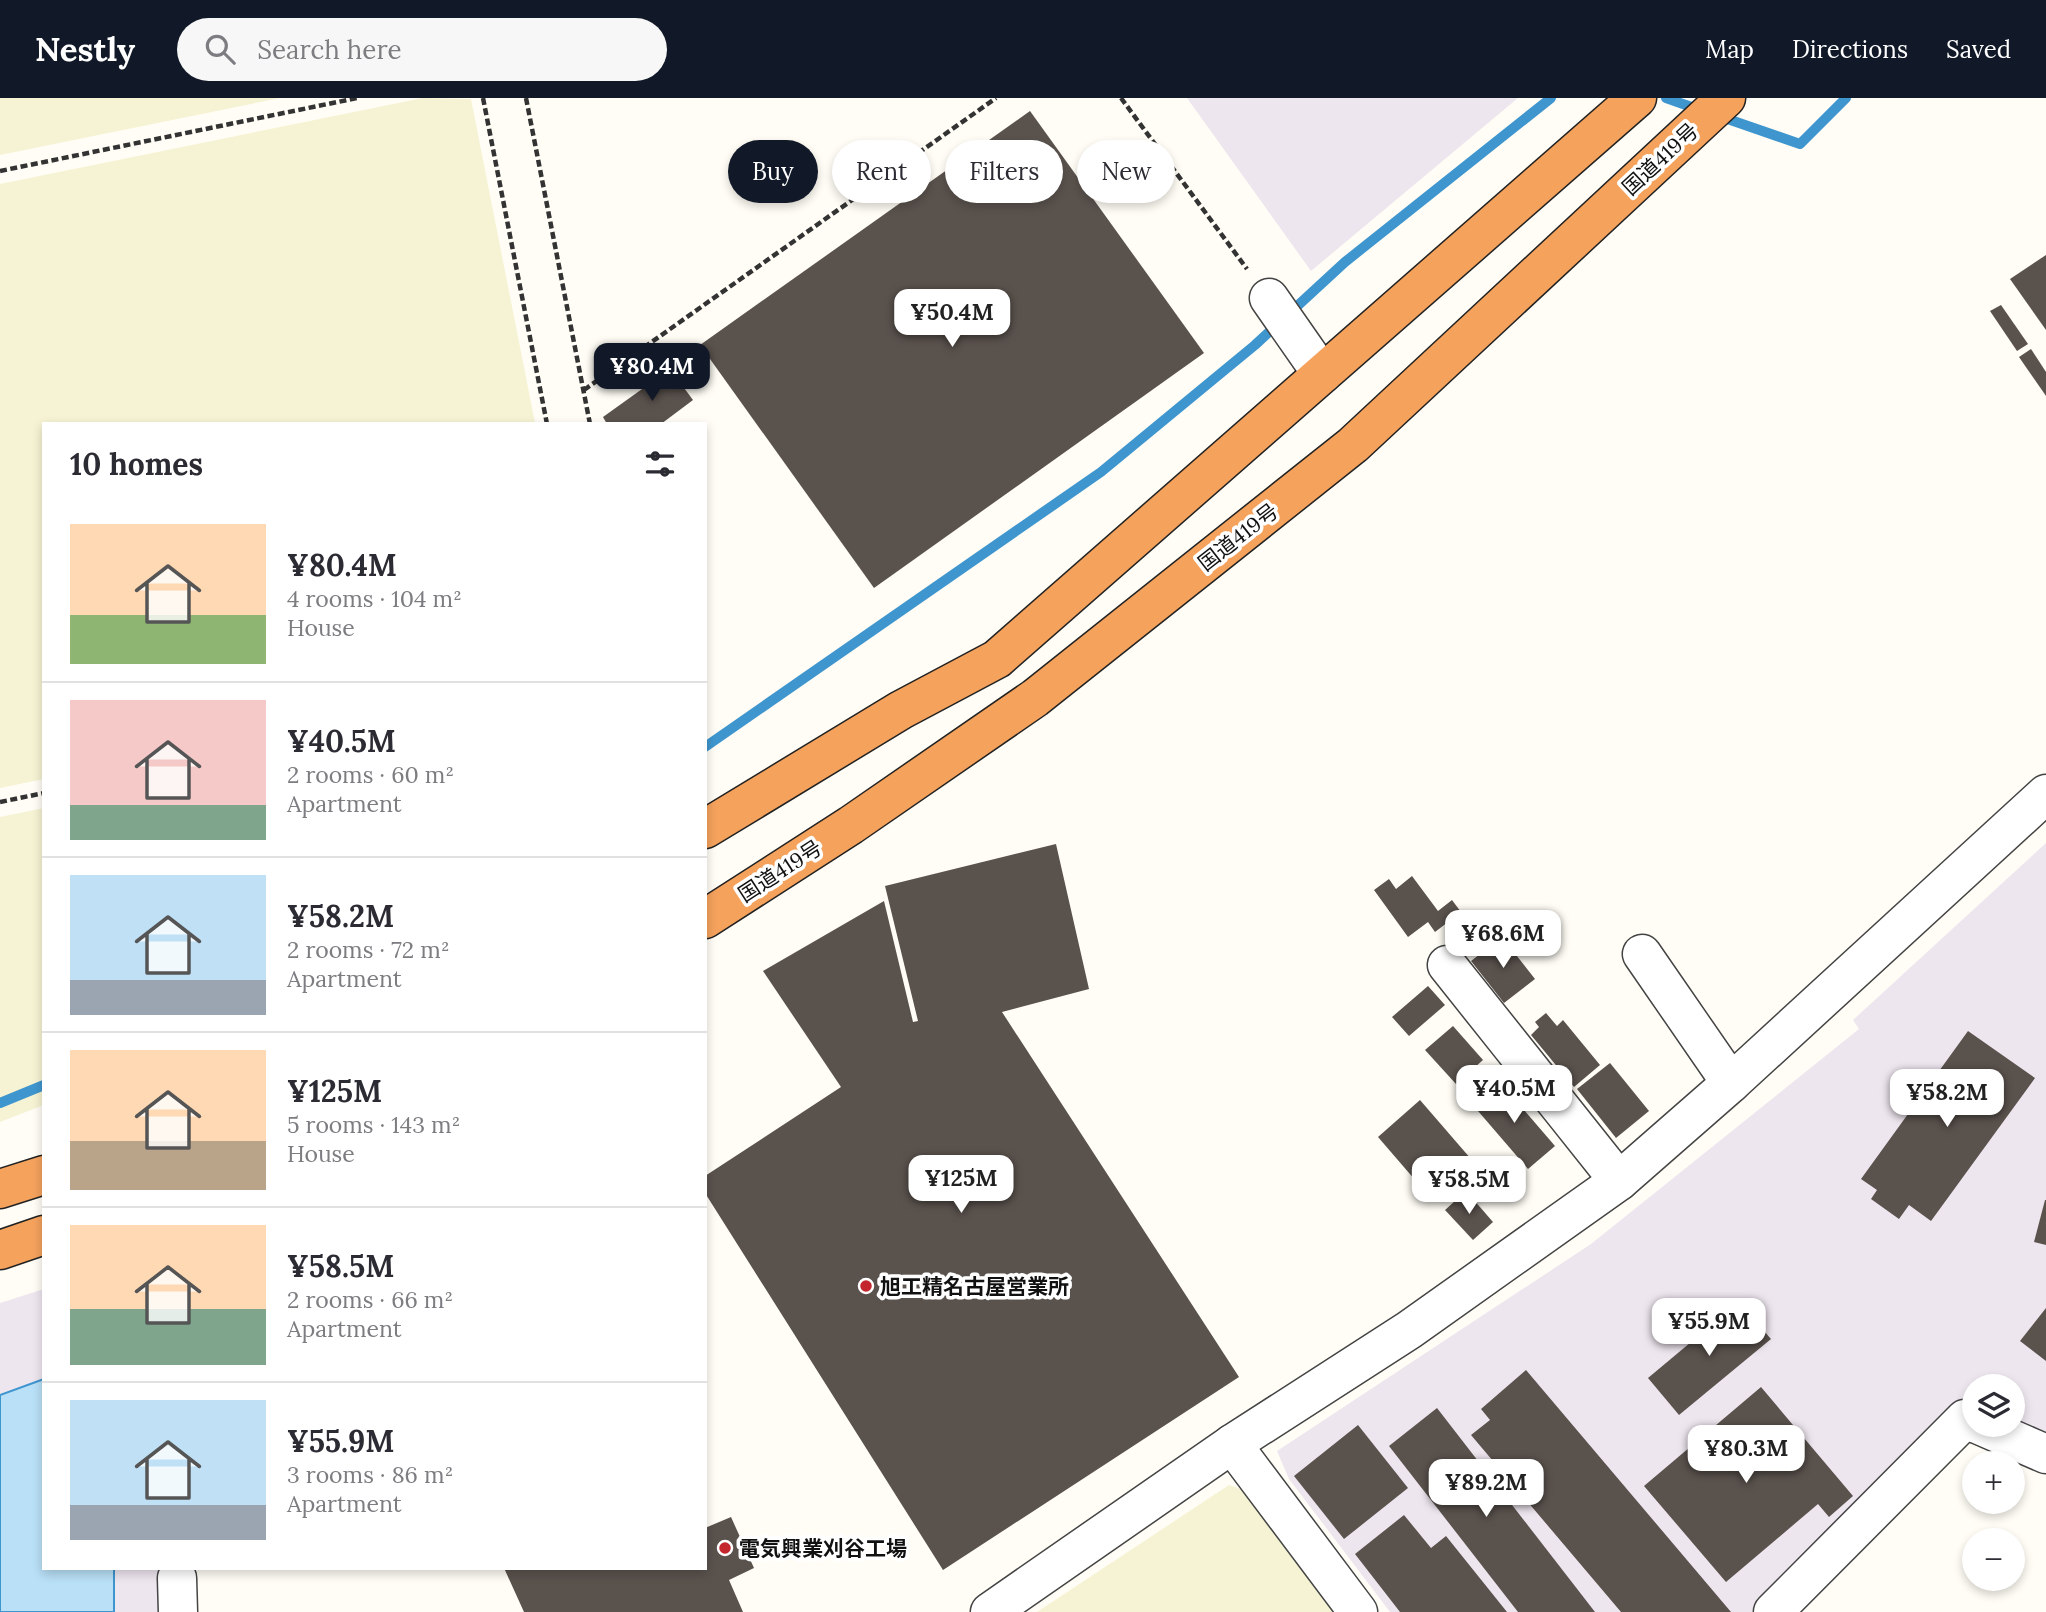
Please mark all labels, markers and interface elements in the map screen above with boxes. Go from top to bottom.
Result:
search box [177,18,667,81]
text: Nestly [35,28,135,70]
icon: search [201,30,239,68]
text: Search here [257,33,402,66]
text: Map [1705,34,1754,65]
text: Directions [1792,34,1908,65]
text: Saved [1946,34,2011,65]
street label: 国道419号 [1616,117,1704,201]
chip: Buy [728,140,818,203]
chip: Rent [832,140,931,203]
chip: Filters [945,140,1063,203]
chip: New [1077,140,1175,203]
pin: ¥50.4M [895,289,1009,349]
text: ¥50.4M [910,297,994,326]
pin: ¥80.4M [595,344,709,403]
text: ¥80.4M [610,351,694,380]
text: 10 homes [70,445,203,483]
icon: filters [641,445,679,483]
street label: 国道419号 [1193,497,1283,577]
text: ¥80.4M [287,546,397,584]
icon: home [126,552,210,636]
text: 4 rooms · 104 m² [287,584,462,613]
text: House [287,613,355,642]
text: ¥40.5M [287,722,396,760]
icon: home [126,728,210,812]
text: 2 rooms · 60 m² [287,760,454,789]
text: Apartment [287,789,402,818]
street label: 国道419号 [733,834,827,908]
text: ¥58.2M [287,897,394,935]
icon: home [126,903,210,987]
pin: ¥68.6M [1446,910,1560,970]
text: ¥68.6M [1461,918,1545,947]
text: 2 rooms · 72 m² [287,935,450,964]
text: Apartment [287,964,402,993]
pin: ¥40.5M [1457,1066,1571,1125]
pin: ¥58.2M [1890,1070,2004,1129]
text: ¥125M [287,1072,382,1110]
text: ¥40.5M [1472,1073,1556,1102]
text: ¥58.2M [1906,1077,1988,1106]
icon: home [126,1078,210,1162]
text: 5 rooms · 143 m² [287,1110,460,1139]
text: House [287,1139,355,1168]
pin: ¥125M [912,1156,1010,1215]
pin: ¥58.5M [1412,1156,1526,1216]
text: ¥125M [925,1163,997,1192]
text: ¥58.5M [1428,1164,1510,1193]
text: ¥58.5M [287,1247,394,1285]
icon: home [126,1253,210,1337]
place label: 旭工精名古屋営業所 [880,1273,1069,1300]
marker: 旭工精名古屋営業所 [858,1278,874,1294]
text: 2 rooms · 66 m² [287,1285,453,1314]
pin: ¥55.9M [1652,1298,1766,1358]
text: ¥55.9M [1668,1306,1750,1335]
text: Apartment [287,1314,402,1343]
map controls [1962,1374,2025,1591]
button: layers [1962,1374,2025,1437]
text: ¥55.9M [287,1422,395,1460]
pin: ¥80.3M [1689,1426,1803,1485]
icon: home [126,1428,210,1512]
text: ¥80.3M [1704,1433,1788,1462]
button: + [1962,1451,2025,1514]
text: 3 rooms · 86 m² [287,1460,453,1489]
pin: ¥89.2M [1429,1460,1543,1519]
text: ¥89.2M [1445,1467,1527,1496]
text: Apartment [287,1489,402,1518]
button: − [1962,1528,2025,1591]
place label: 電気興業刈谷工場 [739,1535,907,1562]
marker: 電気興業刈谷工場 [717,1540,733,1556]

